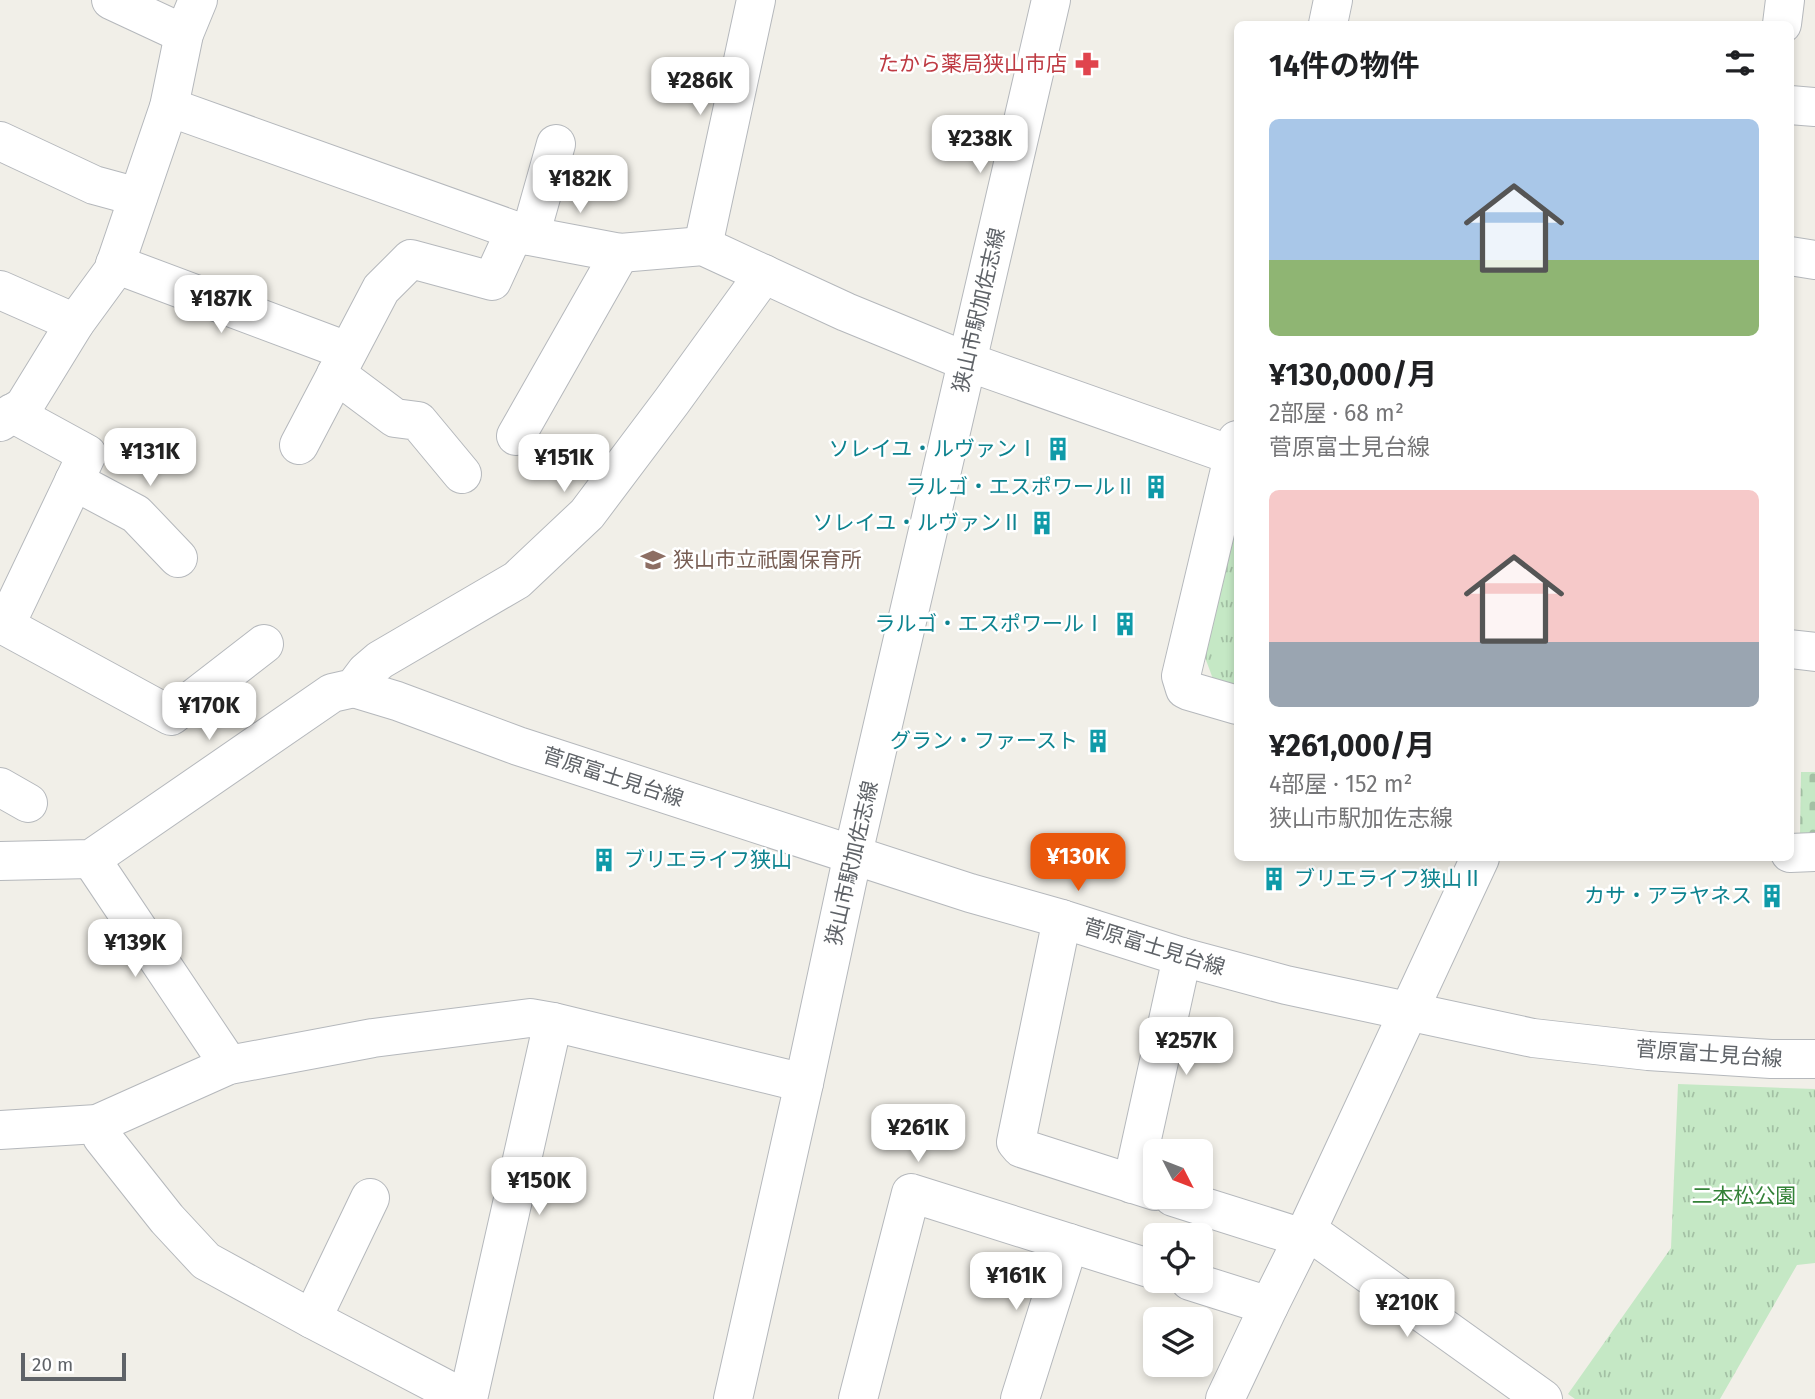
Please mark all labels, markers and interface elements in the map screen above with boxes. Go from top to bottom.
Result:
icon: filters [1721,44,1759,82]
text: 14件の物件 [1269,48,1420,84]
pharmacy icon: たから薬局狭山市店 [1073,50,1101,78]
place label: たから薬局狭山市店 [878,51,1067,77]
pin: ¥286K [651,58,749,117]
text: ¥286K [667,66,733,94]
pin: ¥238K [931,116,1029,175]
text: ¥238K [948,124,1012,152]
pin: ¥182K [531,156,629,215]
text: ¥182K [549,164,611,192]
icon: home [1451,165,1577,291]
street label: 狭山市駅加佐志線 [947,225,1011,395]
pin: ¥187K [172,276,270,335]
text: ¥187K [190,284,252,312]
text: ¥130,000/月 [1269,357,1437,393]
text: 2部屋 · 68 m² [1269,399,1404,427]
pin: ¥131K [101,428,199,488]
text: 菅原富士見台線 [1269,433,1430,461]
pin: ¥151K [515,434,613,494]
building icon: ソレイユ・ルヴァンⅠ [1044,435,1072,463]
place label: ソレイユ・ルヴァンⅠ [828,436,1038,462]
text: ¥131K [120,437,180,465]
text: ¥151K [534,443,594,471]
building icon: ラルゴ・エスポワールⅡ [1142,473,1170,501]
place label: ラルゴ・エスポワールⅡ [905,474,1136,500]
building icon: ソレイユ・ルヴァンⅡ [1028,509,1056,537]
place label: ソレイユ・ルヴァンⅡ [812,510,1022,536]
icon: home [1451,536,1577,662]
school or university icon: 狭山市立祇園保育所 [639,546,667,574]
place label: 狭山市立祇園保育所 [673,547,862,573]
building icon: ラルゴ・エスポワールⅠ [1111,610,1139,638]
place label: ラルゴ・エスポワールⅠ [874,611,1105,637]
pin: ¥170K [160,682,258,742]
text: ¥170K [178,691,240,719]
building icon: グラン・ファースト [1084,727,1112,755]
place label: グラン・ファースト [890,728,1078,754]
text: ¥261,000/月 [1269,728,1435,764]
street label: 菅原富士見台線 [539,742,687,812]
text: 4部屋 · 152 m² [1269,770,1412,798]
street label: 狭山市駅加佐志線 [820,778,884,948]
text: 狭山市駅加佐志線 [1269,804,1453,832]
pin: ¥130K [1029,834,1127,893]
text: ¥130K [1046,842,1110,870]
building icon: ブリエライフ狭山 [590,846,618,874]
place label: ブリエライフ狭山 [624,847,792,873]
building icon: ブリエライフ狭山Ⅱ [1260,865,1288,893]
place label: ブリエライフ狭山Ⅱ [1294,866,1483,892]
building icon: カサ・アラヤネス [1758,882,1786,910]
place label: カサ・アラヤネス [1584,883,1752,909]
street label: 菅原富士見台線 [1080,913,1228,981]
pin: ¥139K [86,920,184,979]
text: ¥139K [104,928,166,956]
pin: ¥257K [1137,1018,1235,1077]
text: ¥257K [1155,1026,1217,1054]
street label: 菅原富士見台線 [1635,1036,1783,1072]
pin: ¥261K [869,1104,967,1164]
text: ¥261K [887,1113,949,1141]
north arrow [1143,1139,1213,1209]
map controls [1143,1139,1213,1377]
pin: ¥150K [490,1158,588,1217]
text: ¥150K [507,1166,571,1194]
park label: 二本松公園 [1692,1183,1797,1209]
button: locate [1143,1223,1213,1293]
pin: ¥161K [967,1252,1065,1312]
text: ¥161K [986,1261,1046,1289]
pin: ¥210K [1358,1280,1456,1339]
text: ¥210K [1376,1288,1438,1316]
button: layers [1143,1307,1213,1377]
scale bar [21,1350,126,1382]
text: 20 m [32,1353,73,1376]

